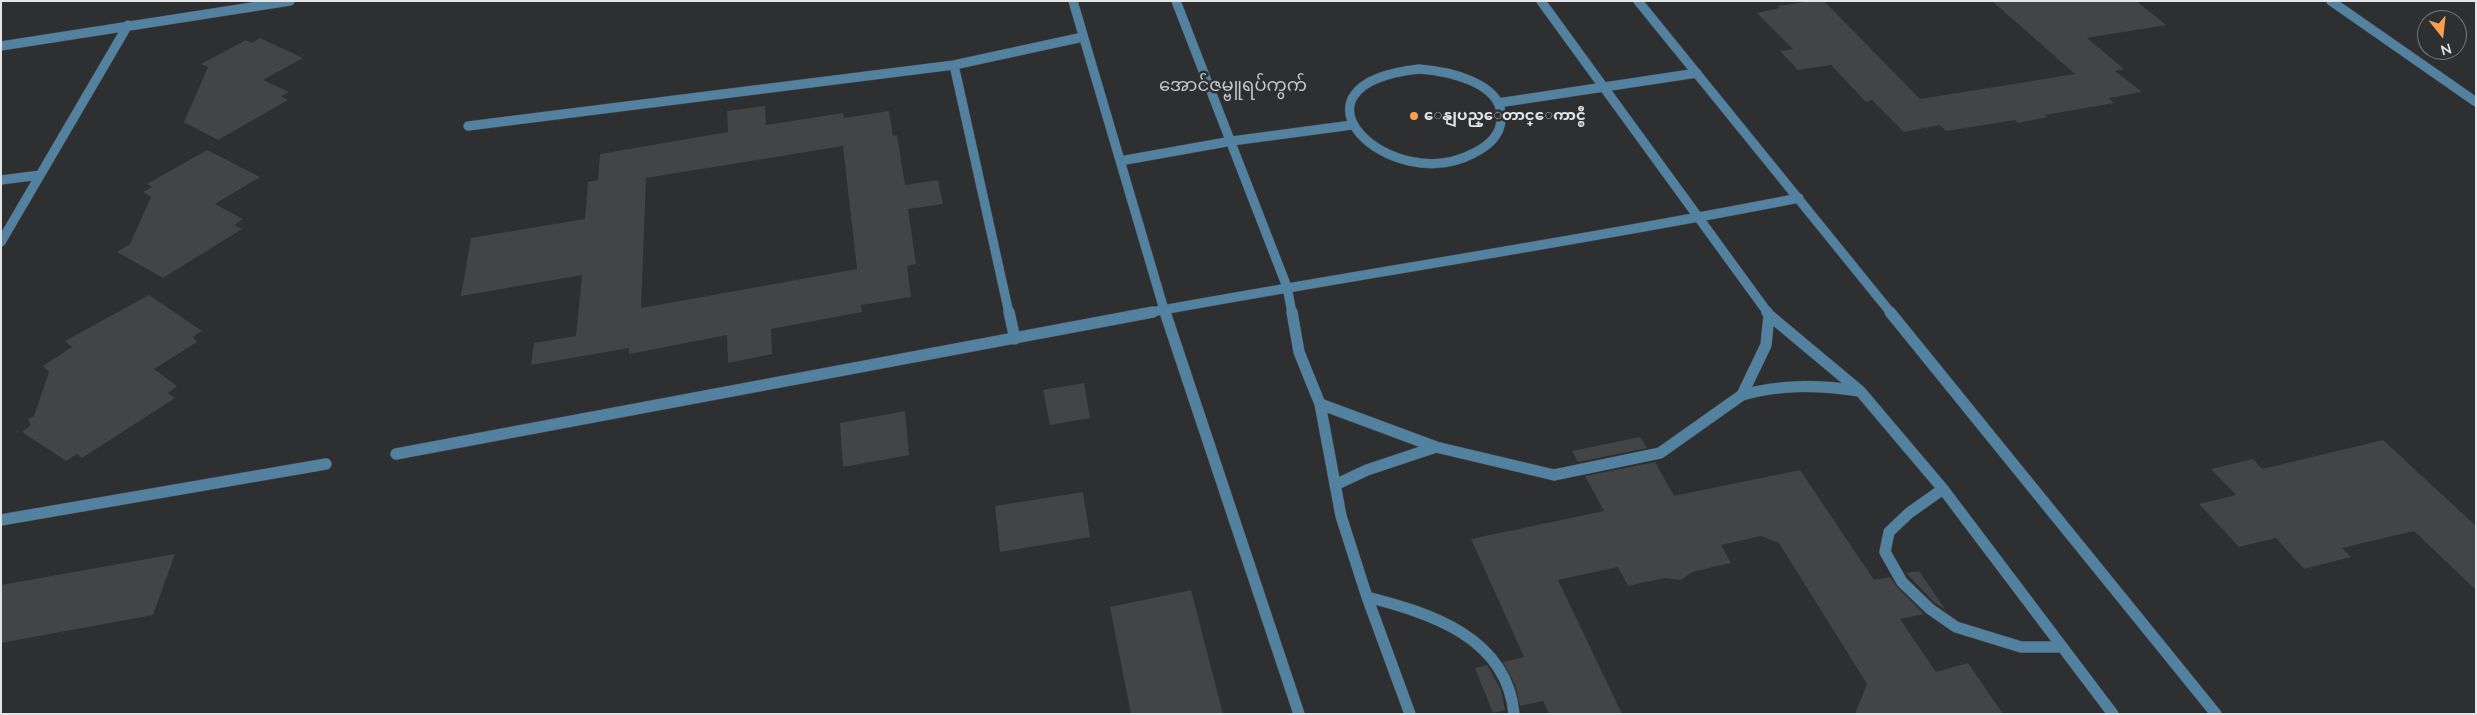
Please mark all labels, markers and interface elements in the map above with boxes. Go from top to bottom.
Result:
north arrow [2417,10,2467,60]
text: N [2438,38,2454,60]
district label: အောင်ဇမ္ဗူရပ်ကွက် [1159,76,1307,98]
place label: ေနျပည္ေတာင္ေကာင္စီ [1424,107,1586,125]
marker: ေနျပည္ေတာင္ေကာင္စီ [1408,110,1420,122]

